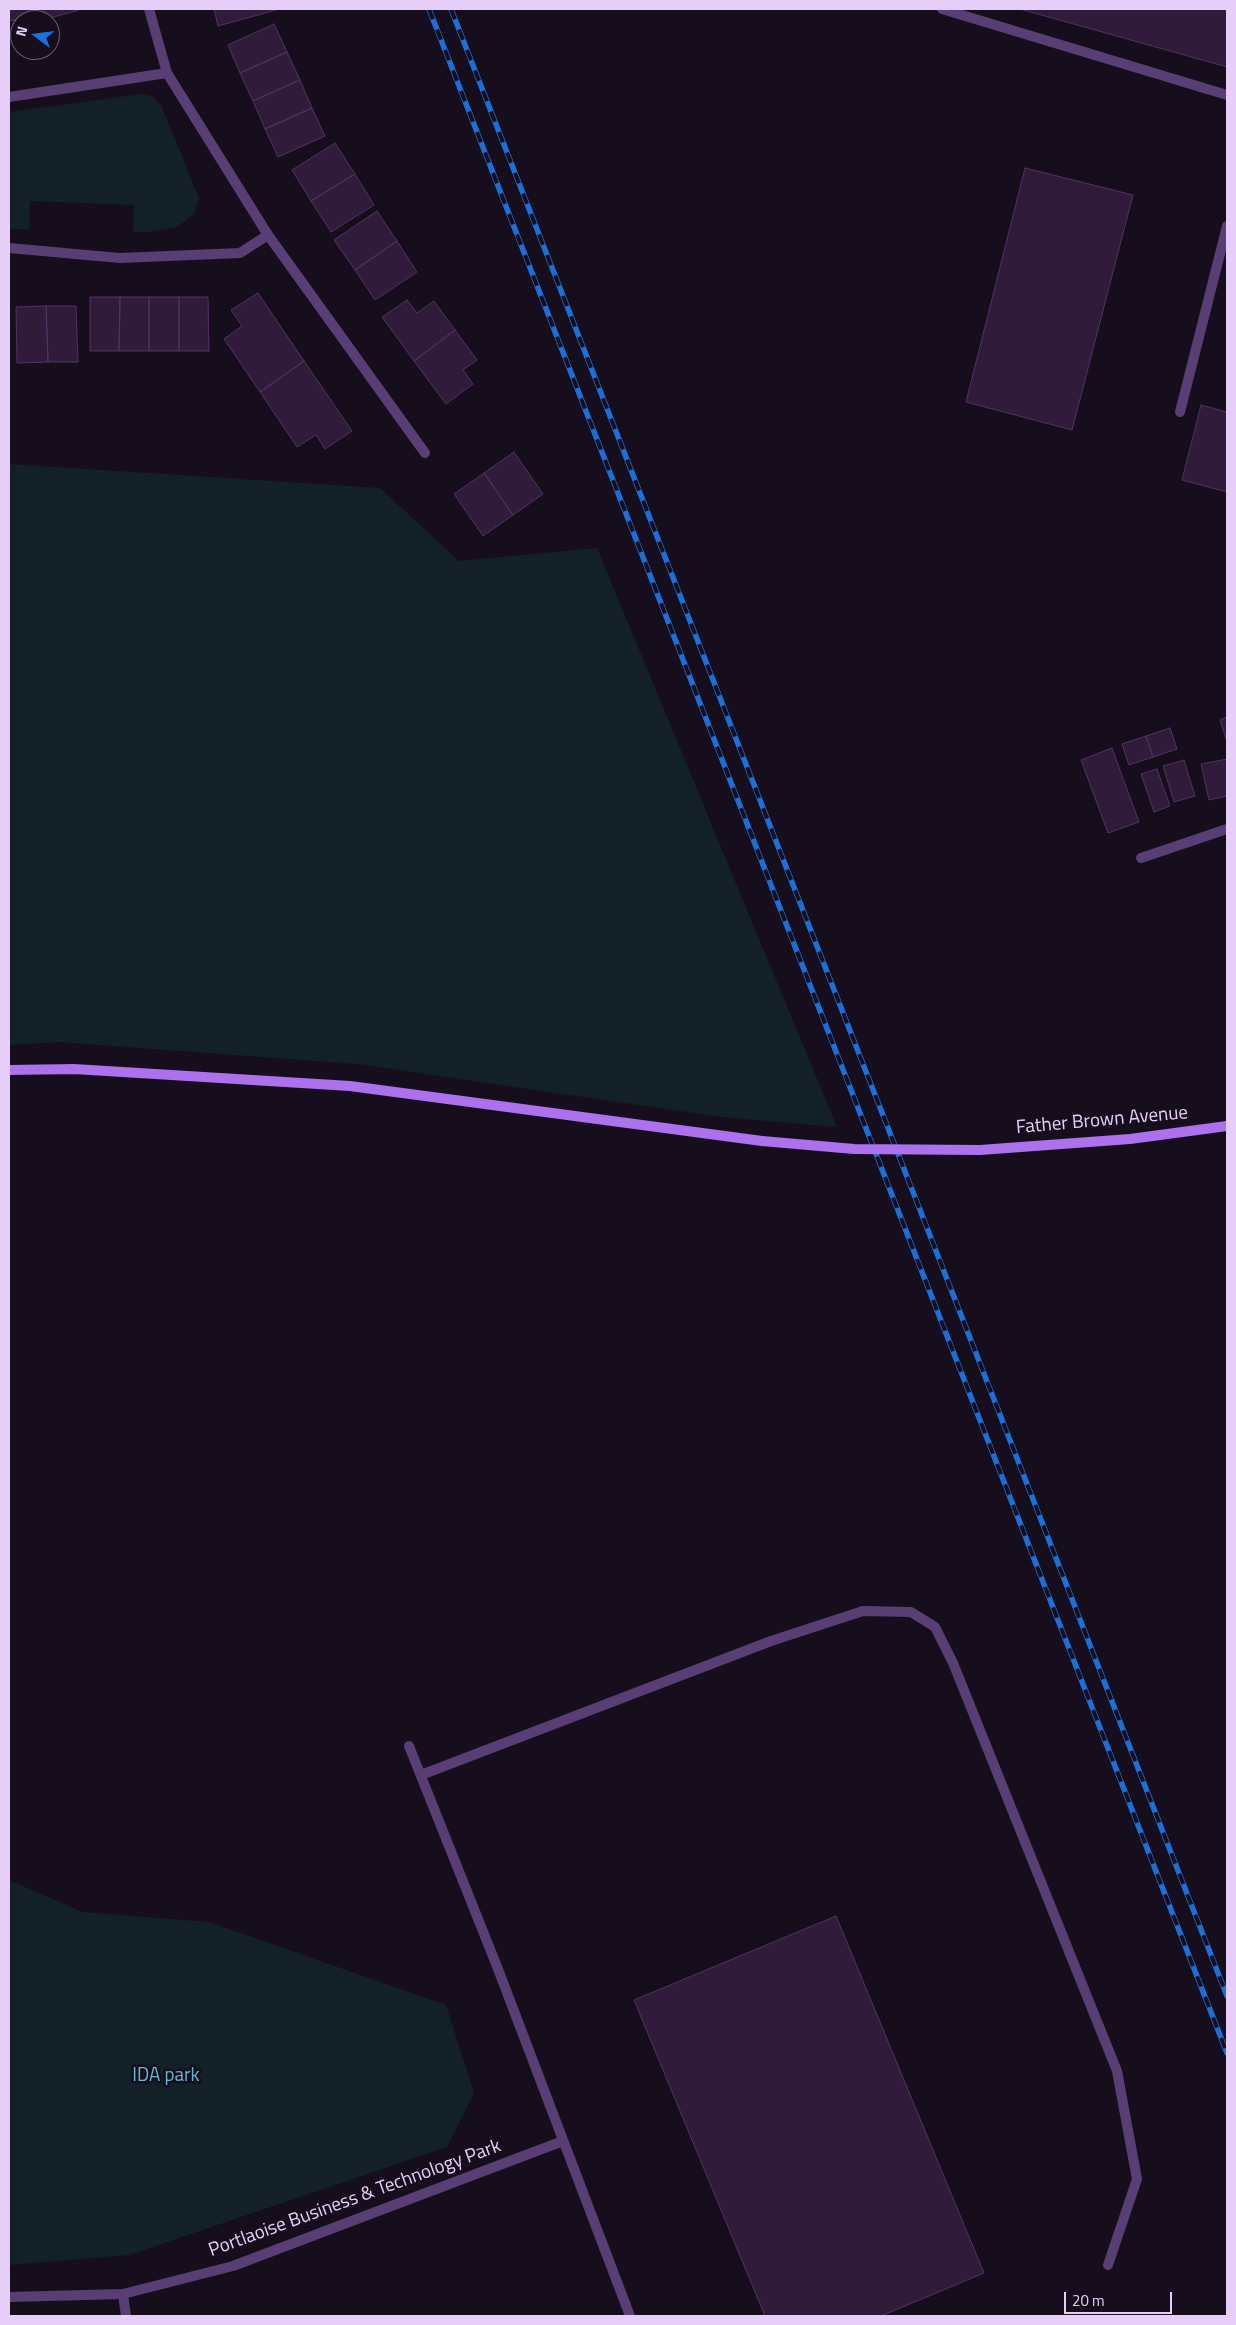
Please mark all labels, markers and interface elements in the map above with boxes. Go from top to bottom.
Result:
north arrow [10,10,60,60]
text: N [10,24,32,39]
street label: Father Brown Avenue [1015,1102,1189,1140]
park label: IDA park [132,2065,200,2087]
street label: Portlaoise Business & Technology Park [206,2135,504,2263]
scale bar [1066,2282,1174,2314]
text: 20 m [1072,2289,1105,2312]

